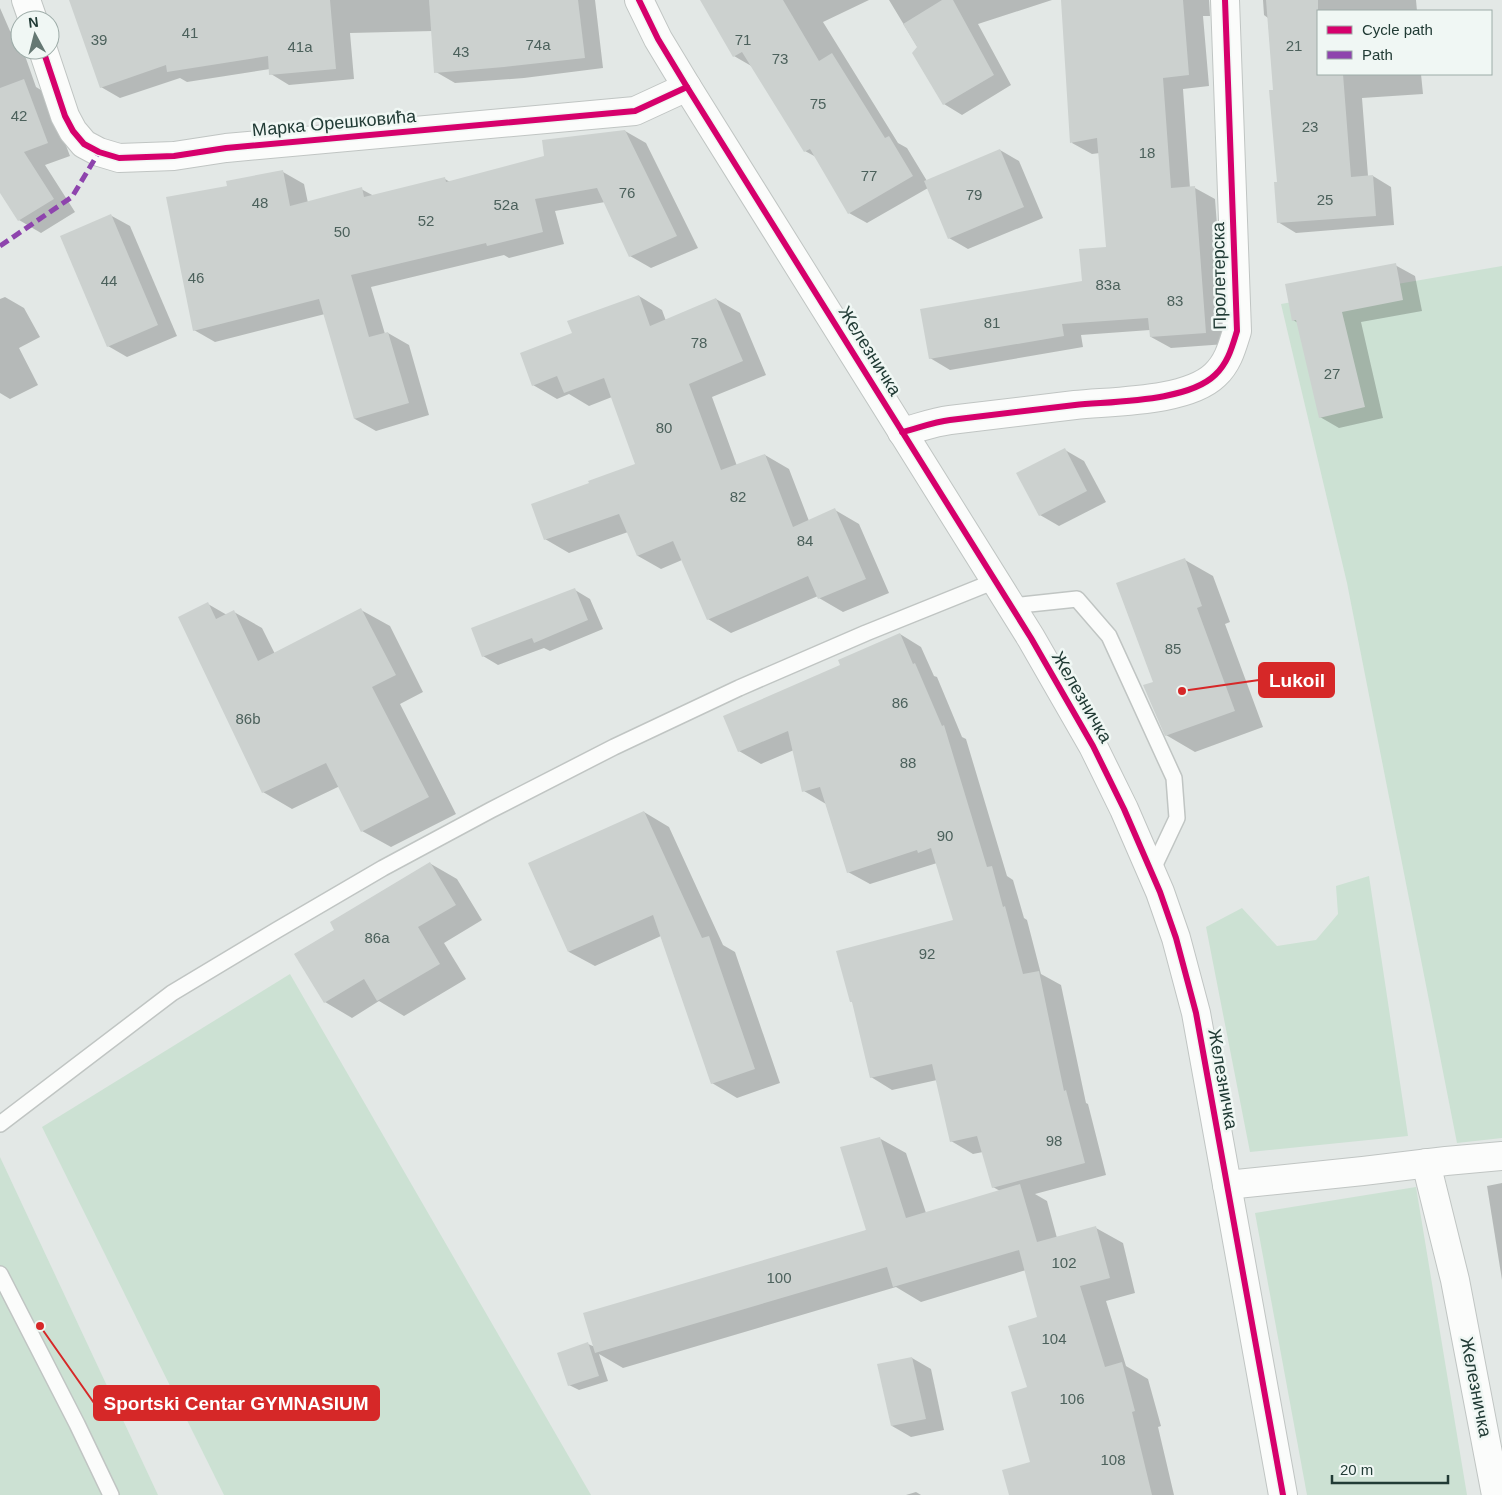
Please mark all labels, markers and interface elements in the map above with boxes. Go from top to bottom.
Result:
north arrow [10,10,60,60]
legend [1317,10,1492,75]
text: N [27,14,39,31]
text: Cycle path [1362,21,1433,38]
house number: 41 [182,24,198,41]
house number: 39 [91,31,107,48]
house number: 71 [735,31,751,48]
house number: 74a [525,36,551,53]
house number: 21 [1286,37,1302,54]
house number: 41a [287,38,313,55]
house number: 43 [453,43,469,60]
text: Path [1362,46,1393,63]
house number: 73 [772,50,788,67]
house number: 75 [810,95,826,112]
street label: Марка Орешковића [251,106,418,140]
house number: 42 [11,107,27,124]
house number: 23 [1302,118,1318,135]
house number: 18 [1139,144,1155,161]
house number: 77 [861,167,877,184]
house number: 76 [619,184,635,201]
house number: 79 [966,186,982,203]
house number: 25 [1317,191,1333,208]
house number: 48 [252,194,268,211]
house number: 52a [493,196,519,213]
house number: 52 [418,212,434,229]
street label: Пролетерска [1208,221,1230,330]
house number: 50 [334,223,350,240]
house number: 46 [188,269,204,286]
house number: 44 [101,272,117,289]
house number: 83a [1095,276,1121,293]
house number: 83 [1167,292,1183,309]
street label: Железничка [835,303,906,400]
house number: 81 [984,314,1000,331]
house number: 78 [691,334,707,351]
house number: 27 [1324,365,1340,382]
house number: 80 [656,419,672,436]
house number: 82 [730,488,746,505]
house number: 84 [797,532,813,549]
house number: 85 [1165,640,1181,657]
street label: Железничка [1048,648,1117,747]
callout: Lukoil [1259,663,1334,697]
text: Lukoil [1269,670,1325,691]
house number: 86 [892,694,908,711]
house number: 86b [235,710,261,727]
house number: 88 [900,754,916,771]
house number: 90 [937,827,953,844]
house number: 86a [364,929,390,946]
house number: 92 [919,945,935,962]
street label: Железничка [1204,1027,1242,1132]
house number: 98 [1046,1132,1062,1149]
house number: 102 [1051,1254,1077,1271]
house number: 100 [766,1269,792,1286]
house number: 104 [1041,1330,1067,1347]
street label: Железничка [1456,1335,1496,1440]
callout: Sportski Centar GYMNASIUM [94,1386,379,1420]
house number: 106 [1059,1390,1085,1407]
text: Sportski Centar GYMNASIUM [104,1393,368,1414]
house number: 108 [1100,1451,1126,1468]
scale bar [1332,1452,1448,1484]
text: 20 m [1340,1461,1373,1478]

